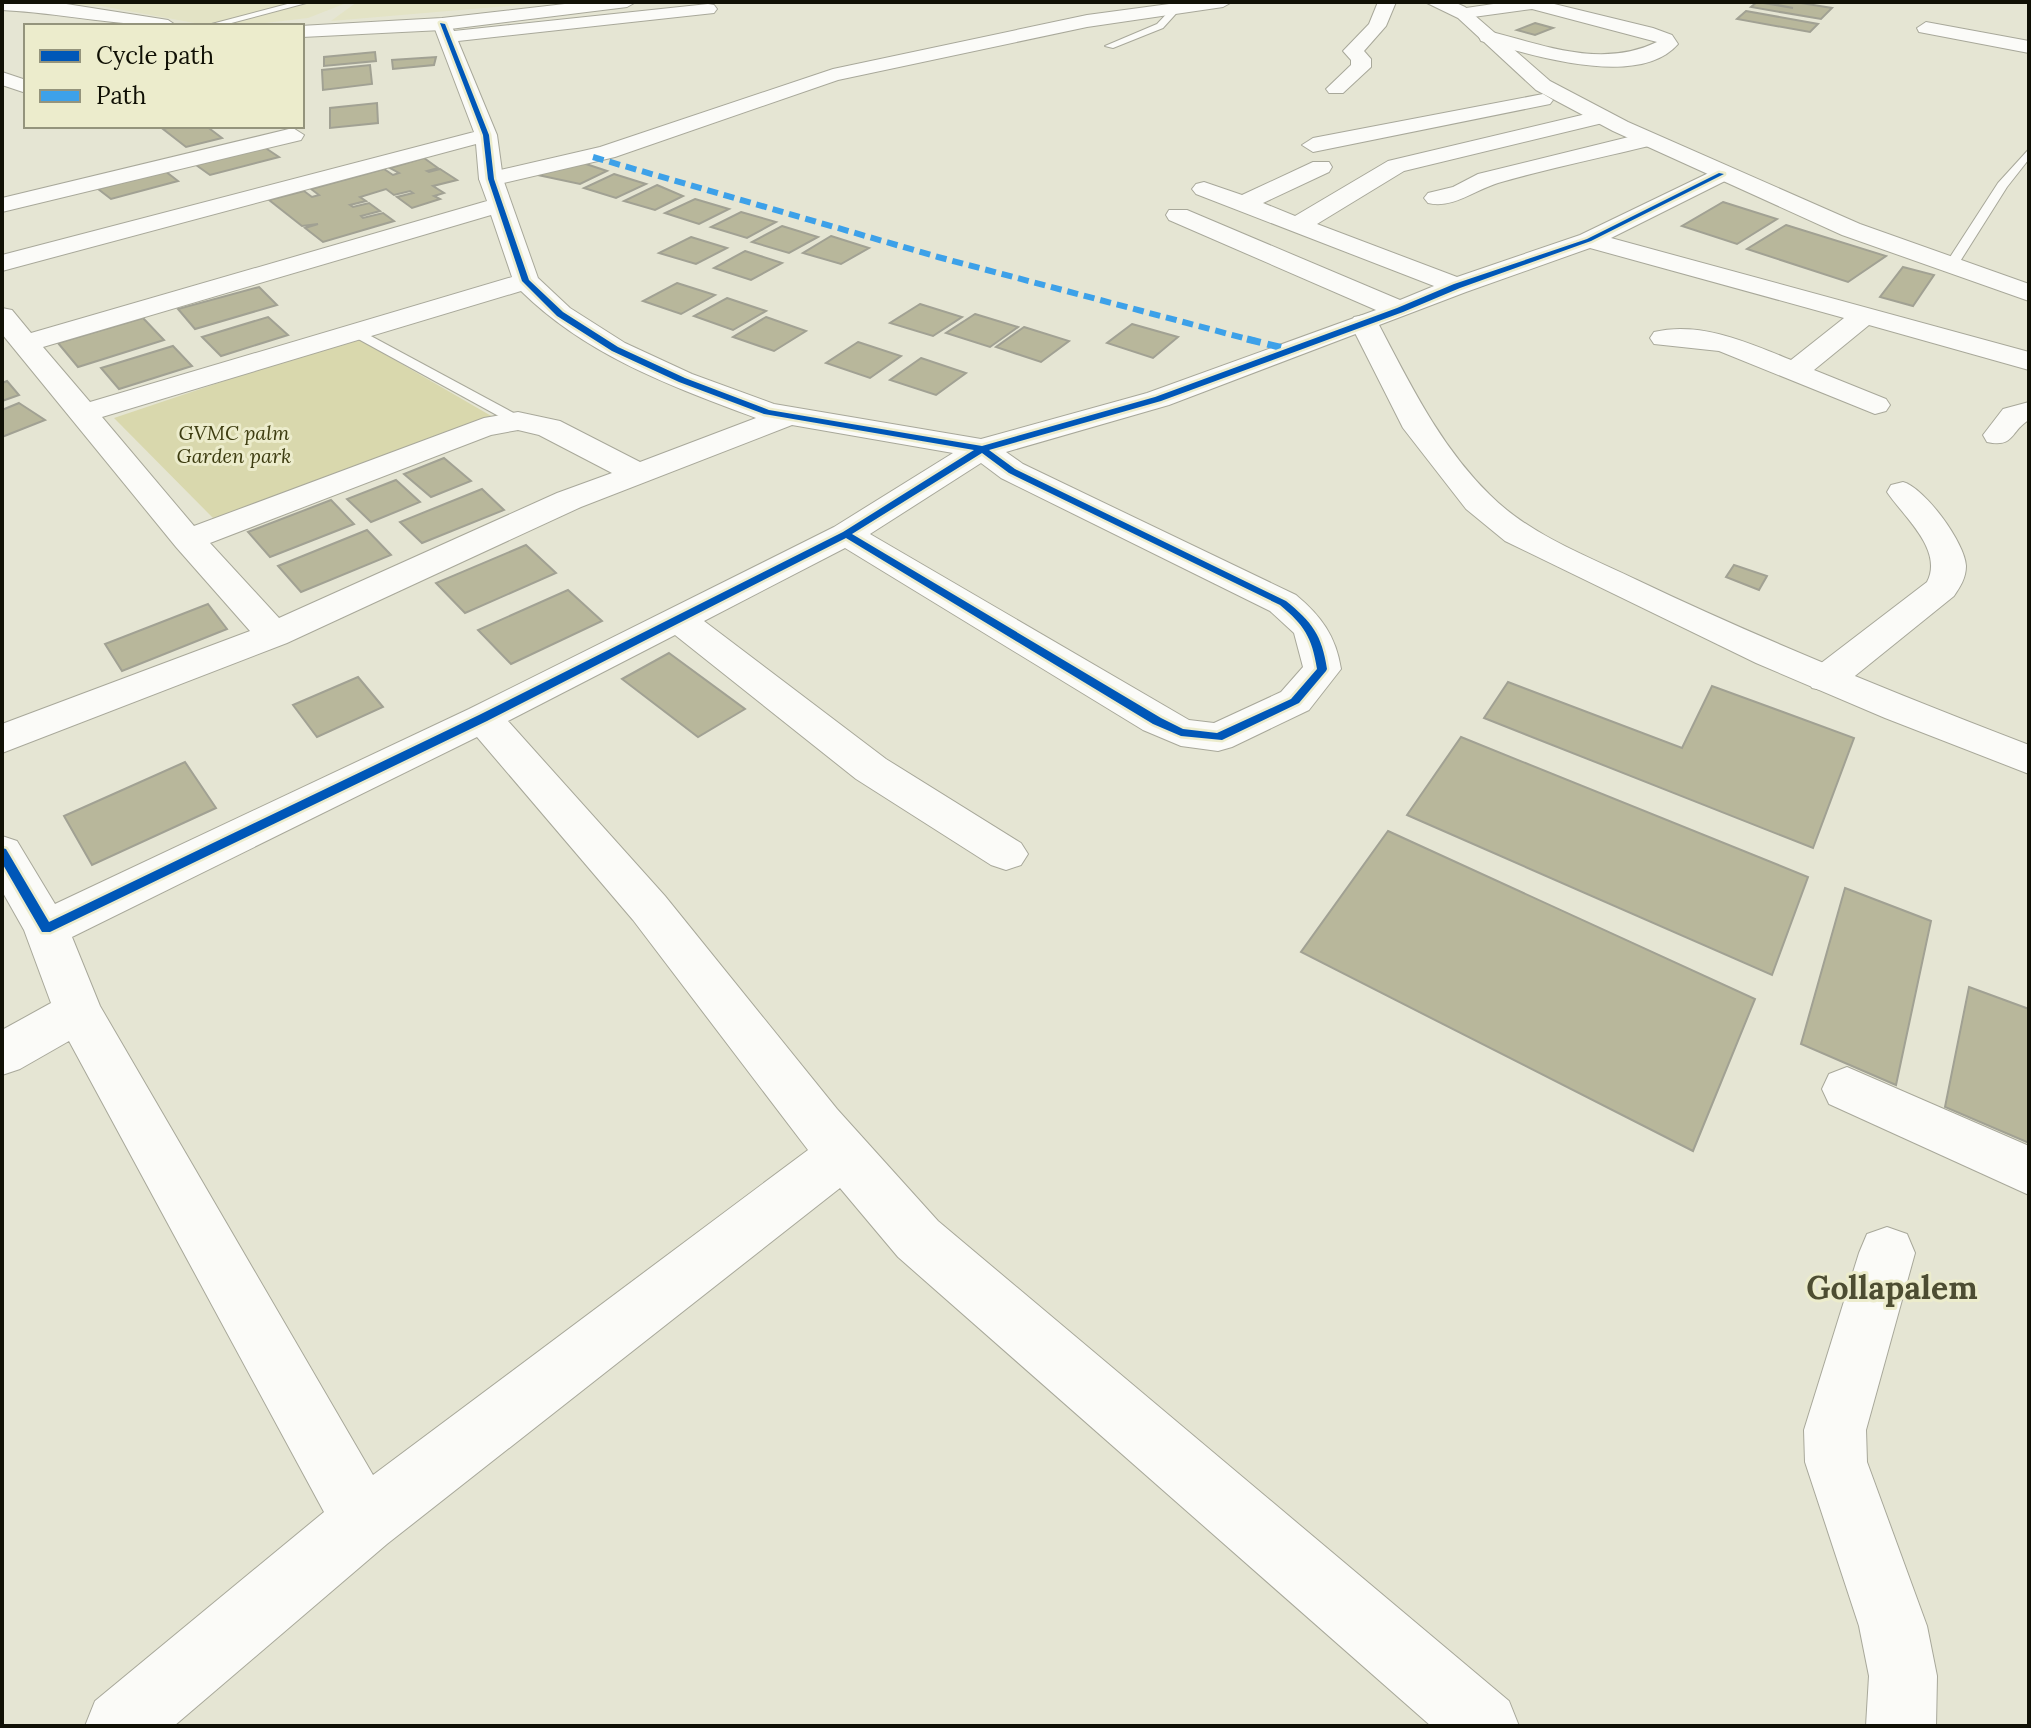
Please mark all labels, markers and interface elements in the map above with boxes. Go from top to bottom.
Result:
legend [24,24,304,128]
text: Cycle path [96,40,214,71]
text: Path [96,80,146,111]
park label: GVMC palm Garden park [177,420,291,468]
district label: Gollapalem [1806,1267,1978,1308]

